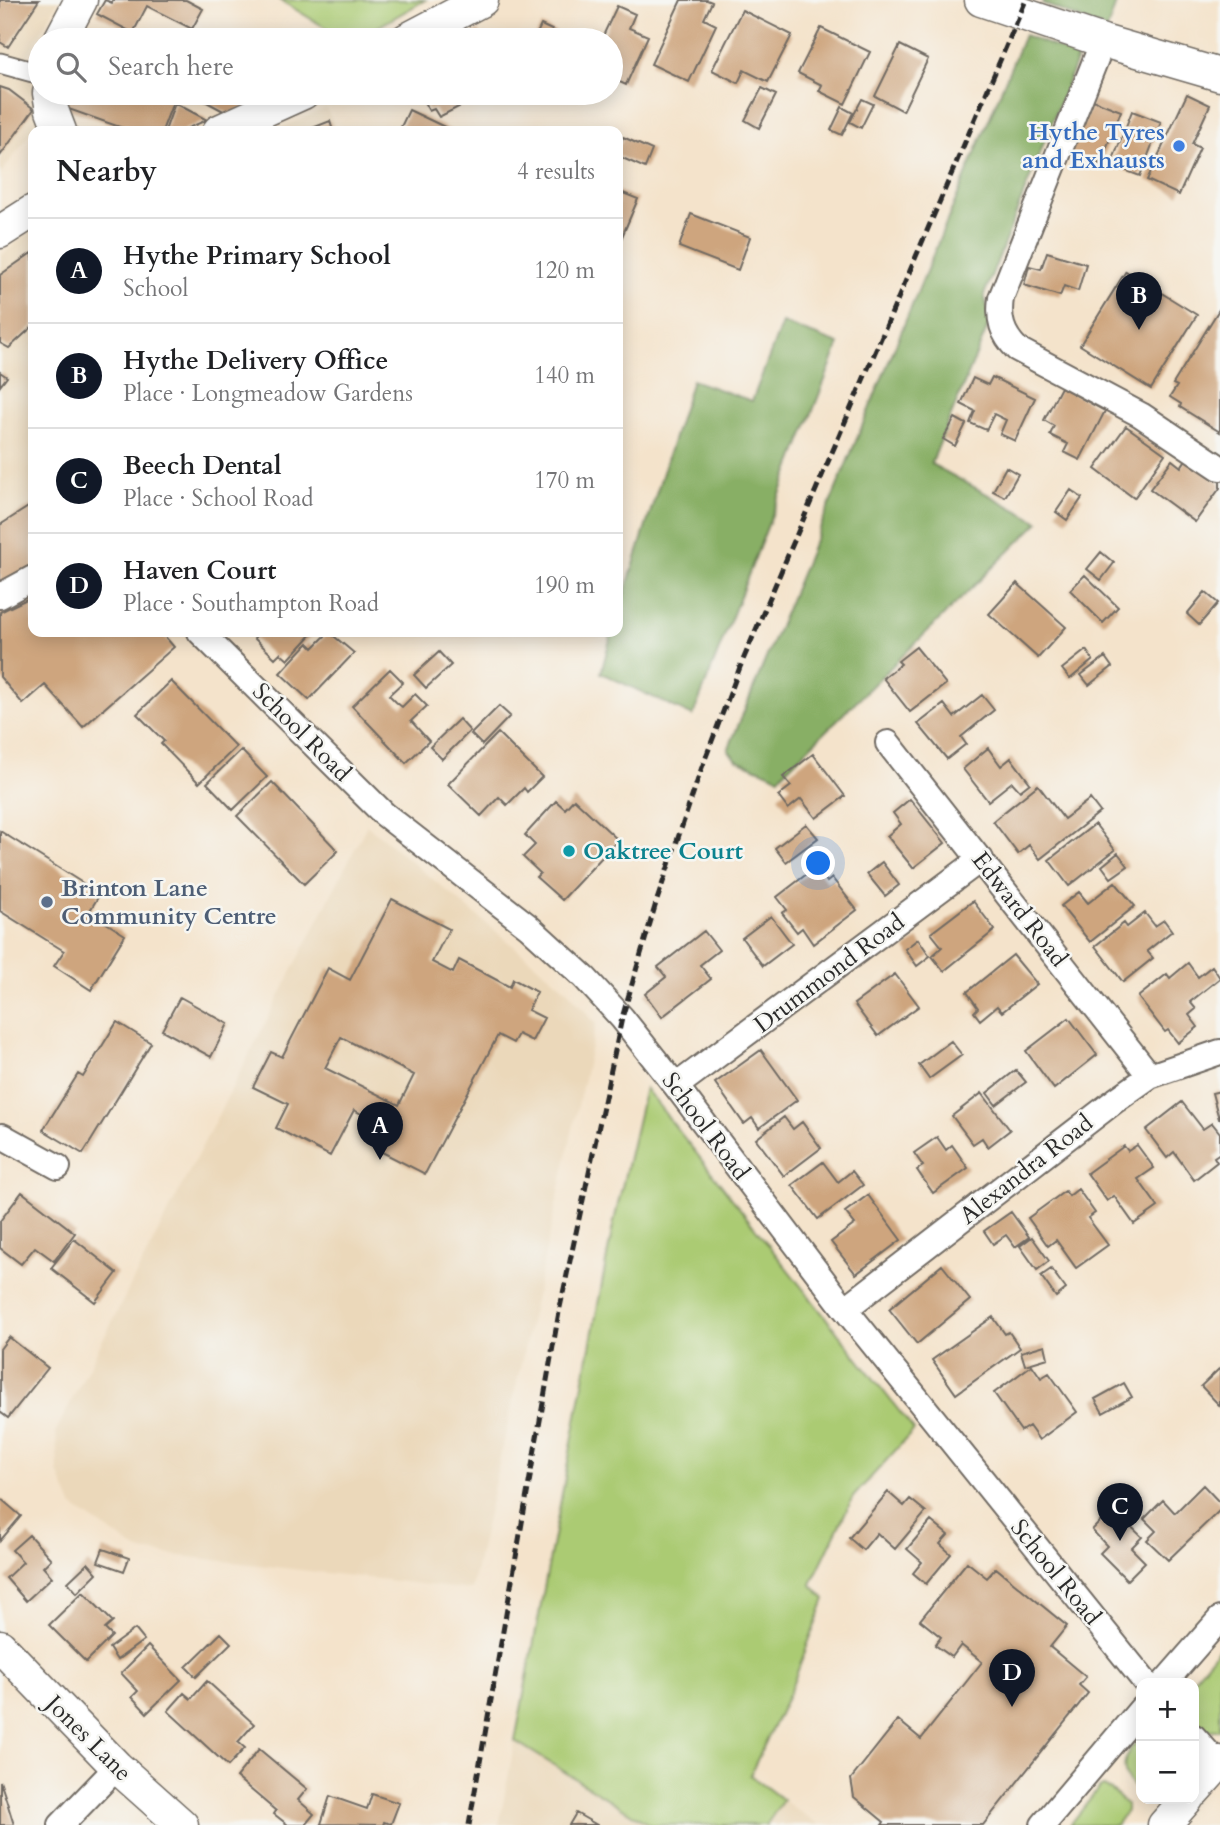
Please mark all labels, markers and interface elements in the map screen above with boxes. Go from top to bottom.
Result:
search box [28,28,623,105]
icon: search [52,48,90,86]
text: Search here [108,49,234,84]
place label: Hythe Tyres and Exhausts [1022,116,1165,177]
marker: Hythe Tyres and Exhausts [1171,138,1187,154]
text: Nearby [56,151,157,192]
text: 4 results [517,156,595,187]
text: Hythe Primary School [123,238,391,273]
text: A [70,255,88,286]
text: 120 m [534,255,595,286]
pin: B [1116,272,1162,330]
text: School [123,273,188,304]
text: Hythe Delivery Office [123,343,388,378]
text: B [71,360,87,391]
text: 140 m [534,360,595,391]
text: Place · Longmeadow Gardens [123,378,413,409]
text: Beech Dental [123,448,282,483]
text: C [70,465,88,496]
text: 170 m [534,465,595,496]
text: Place · School Road [123,483,314,514]
text: Haven Court [123,553,277,588]
text: D [69,570,89,601]
text: 190 m [534,570,595,601]
text: Place · Southampton Road [123,588,379,619]
street label: School Road [245,676,359,789]
place label: Oaktree Court [583,835,744,868]
marker: Oaktree Court [561,843,577,859]
street label: Edward Road [964,845,1075,974]
your location [801,846,835,880]
place label: Brinton Lane Community Centre [61,872,277,933]
marker: Brinton Lane Community Centre [39,894,55,910]
street label: Drummond Road [747,906,912,1041]
street label: School Road [654,1066,757,1187]
pin: A [357,1102,403,1160]
street label: Alexandra Road [953,1107,1100,1232]
pin: C [1097,1483,1143,1541]
street label: School Road [1003,1512,1109,1632]
pin: D [989,1649,1035,1707]
map controls [1136,1678,1199,1804]
button: + [1136,1678,1199,1741]
street label: Jones Lane [36,1686,139,1789]
button: − [1136,1741,1199,1804]

